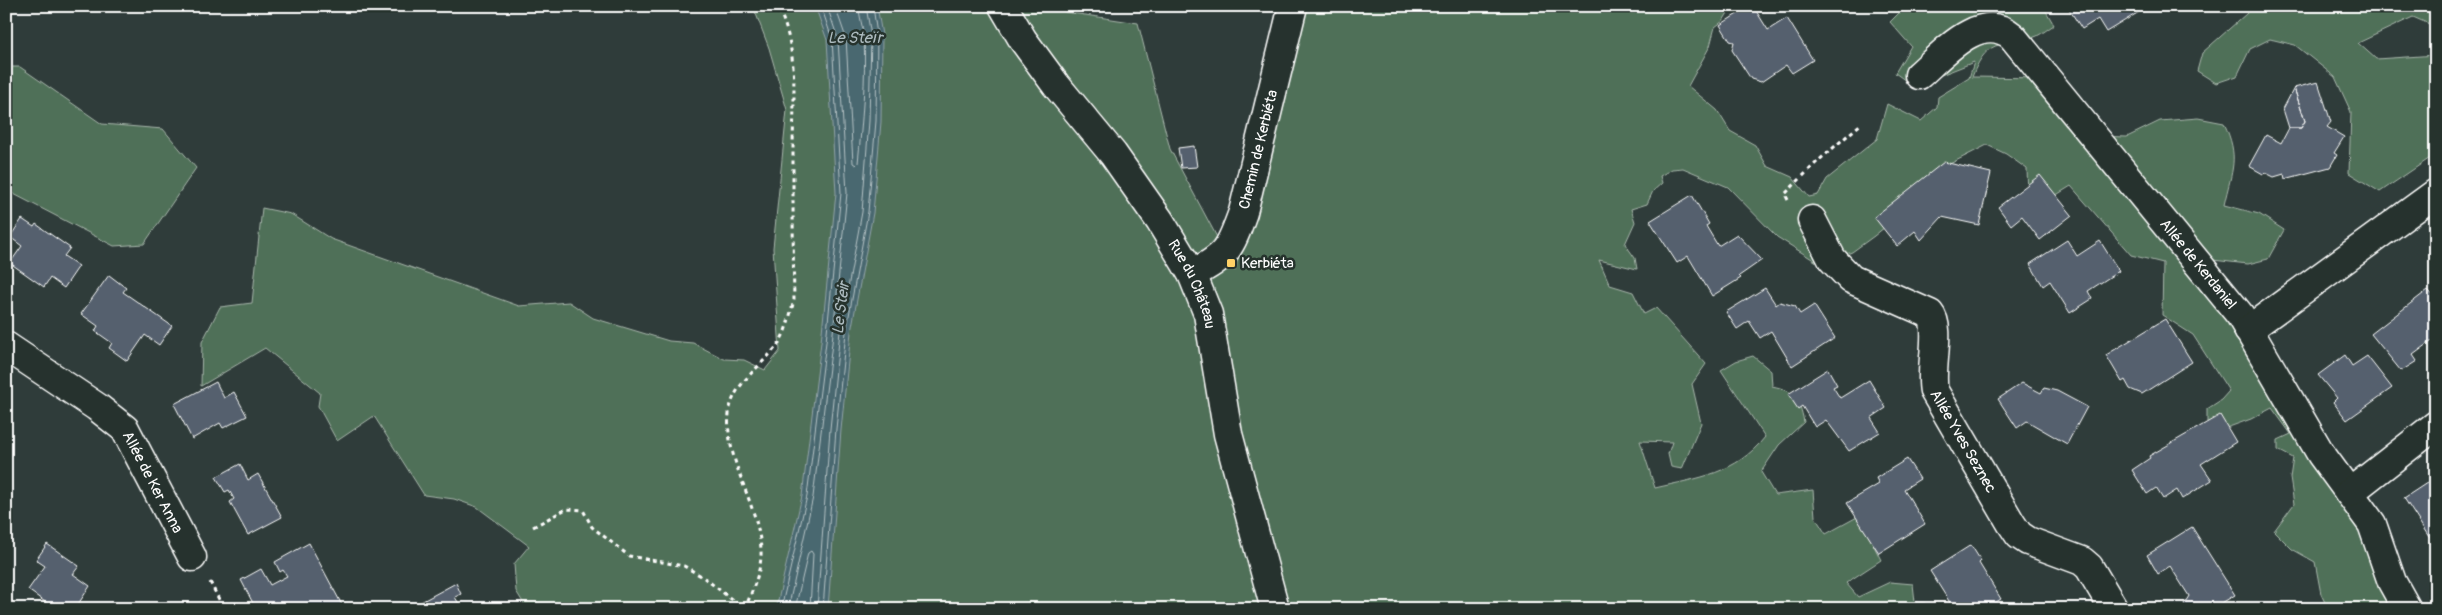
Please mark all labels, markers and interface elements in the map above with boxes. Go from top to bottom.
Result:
water label: Le Steïr [828,28,885,48]
street label: Chemin de Kerbiéta [1235,88,1282,211]
street label: Allée de Kerdaniel [2155,215,2240,313]
street label: Rue du Château [1164,236,1219,330]
place label: Kerbiéta [1241,254,1294,273]
marker: Kerbiéta [1225,257,1237,269]
water label: Le Steir [828,279,854,335]
street label: Allée Yves Seznec [1925,387,2000,497]
street label: Allée de Ker Anna [118,428,187,537]

